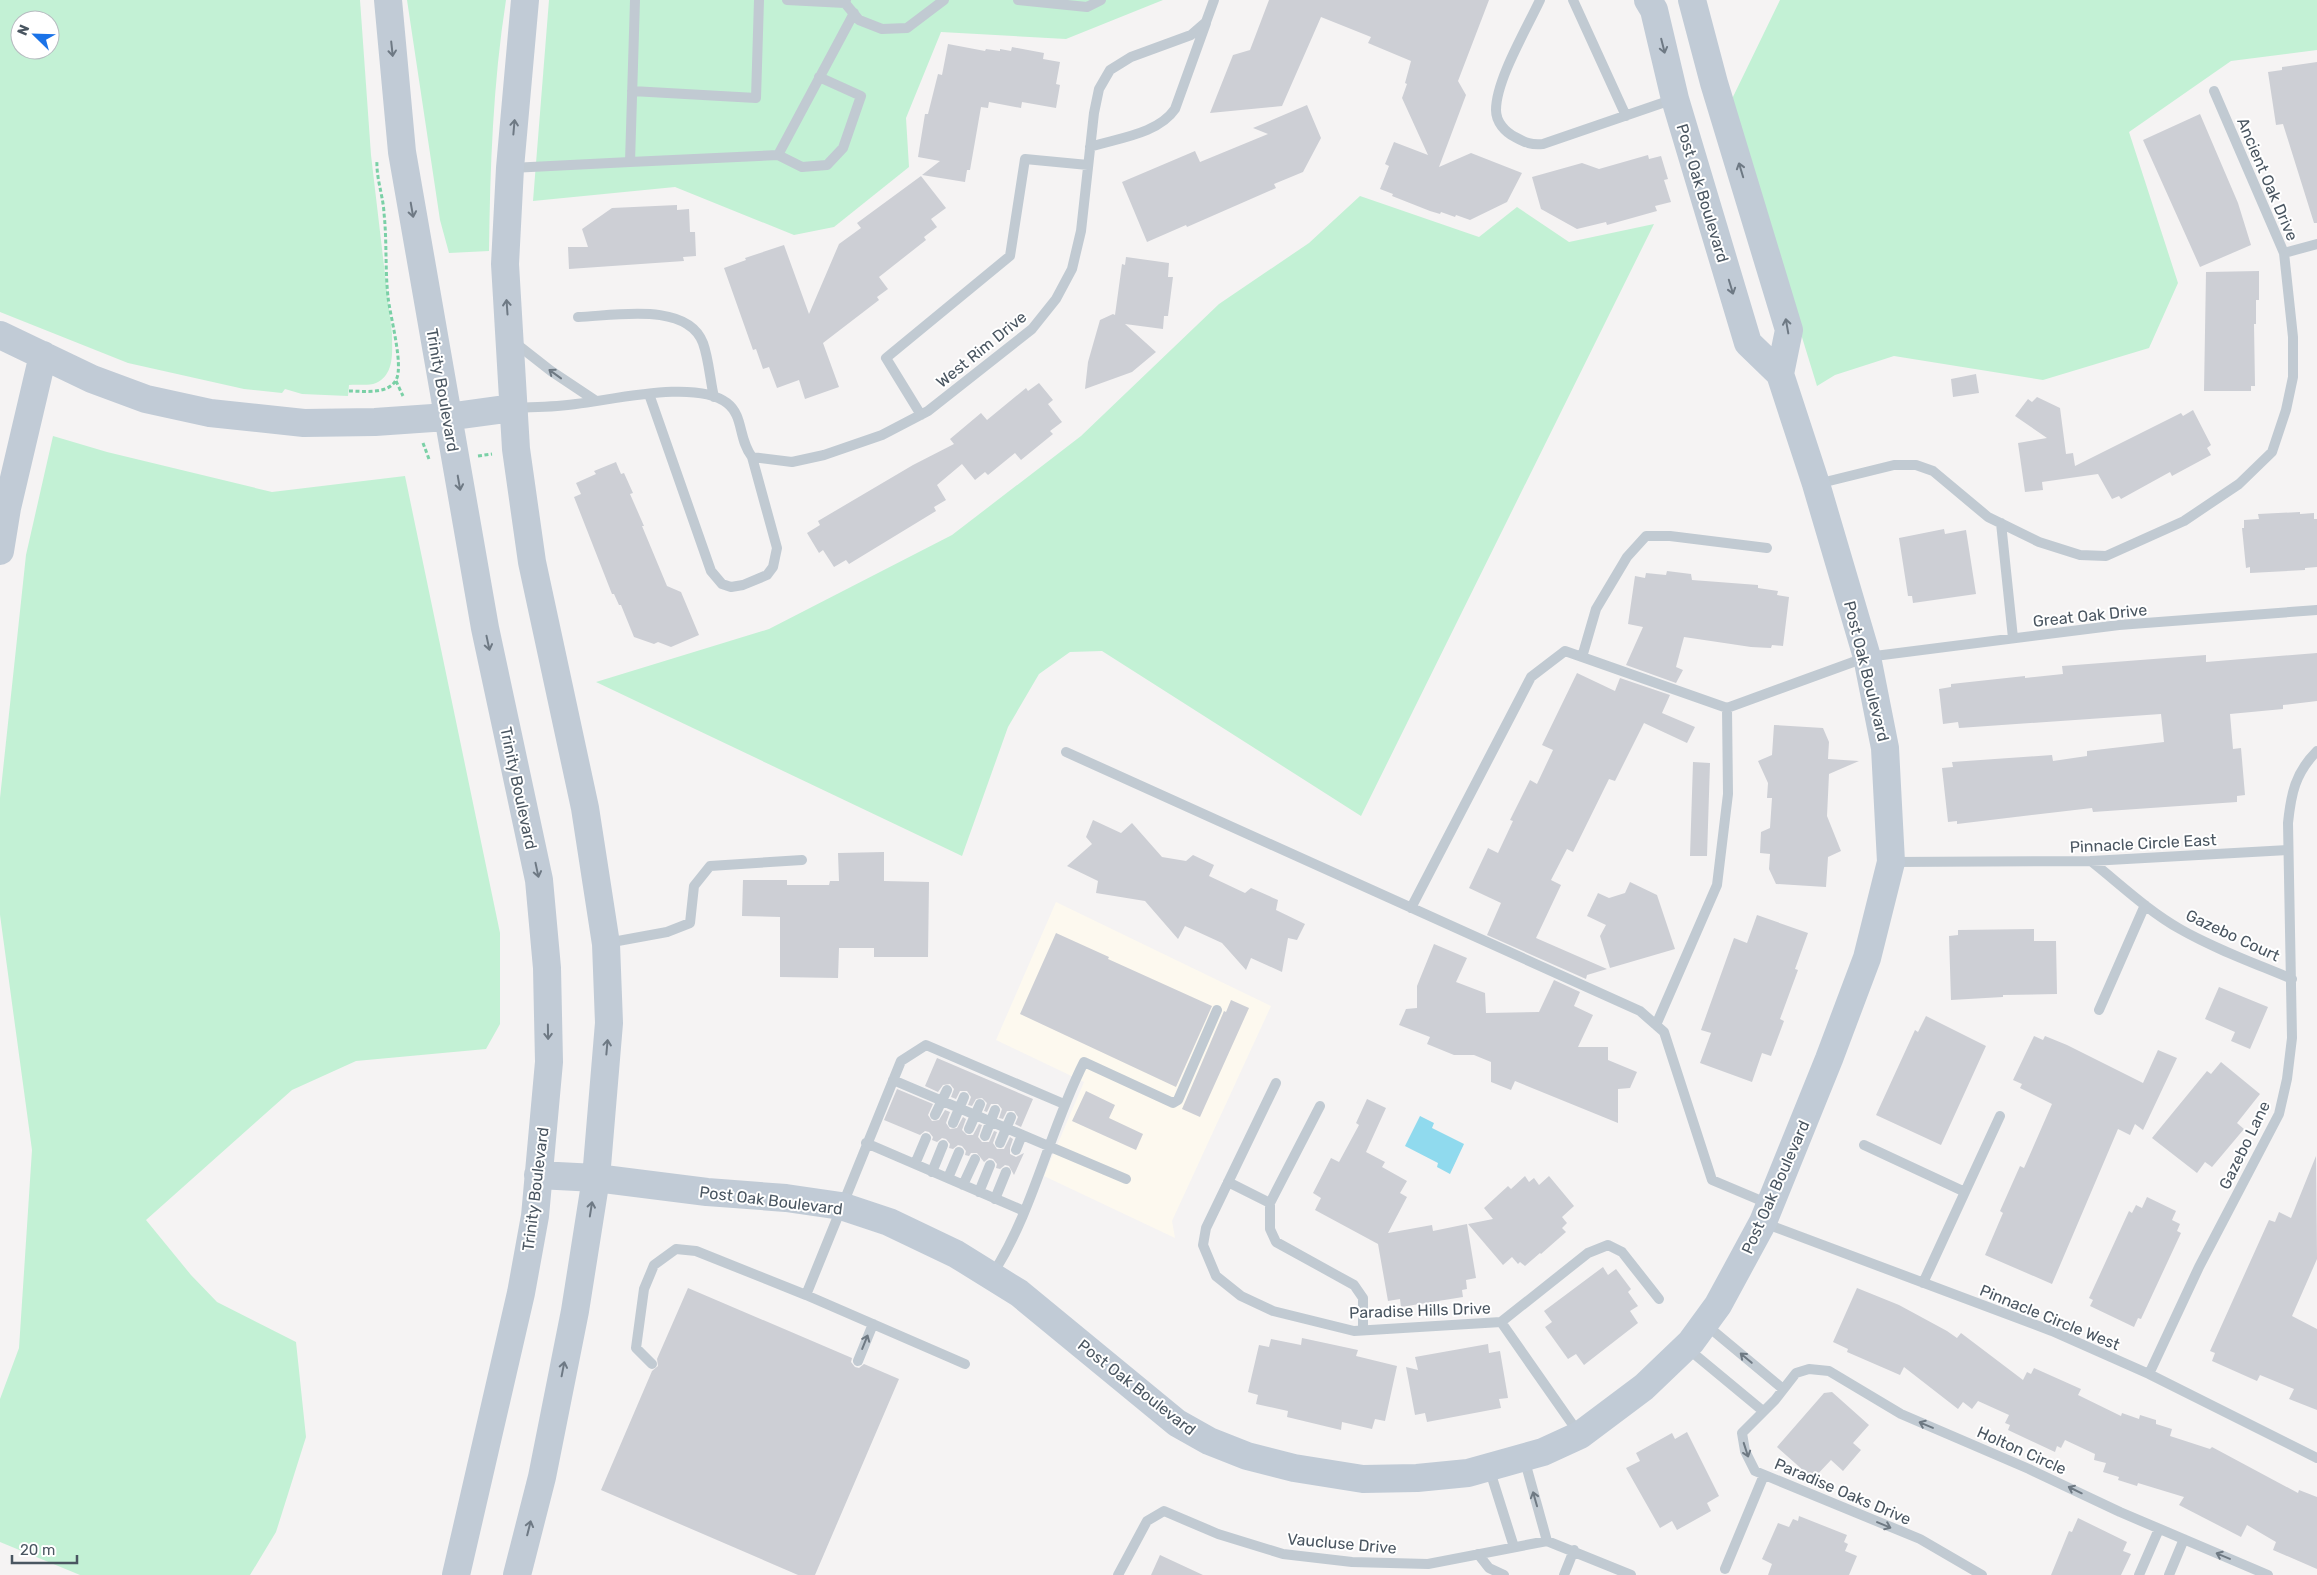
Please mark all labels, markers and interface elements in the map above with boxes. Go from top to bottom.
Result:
north arrow [10,10,60,60]
text: N [14,22,33,38]
one-way arrow [1659,38,1668,54]
one-way arrow [387,40,396,56]
street label: Ancient Oak Drive [2233,115,2302,244]
one-way arrow [509,120,518,136]
street label: Post Oak Boulevard [1672,121,1733,265]
one-way arrow [1735,163,1745,179]
one-way arrow [407,201,417,217]
one-way arrow [1727,278,1737,294]
one-way arrow [503,299,512,315]
street label: West Rim Drive [932,307,1030,392]
one-way arrow [1781,318,1791,334]
street label: Trinity Boulevard [422,327,463,453]
one-way arrow [549,369,563,379]
one-way arrow [455,474,464,490]
street label: Post Oak Boulevard [1840,599,1893,743]
street label: Great Oak Drive [2032,600,2148,631]
one-way arrow [484,634,494,650]
street label: Trinity Boulevard [496,725,541,851]
street label: Pinnacle Circle East [2069,830,2217,857]
one-way arrow [533,861,542,877]
street label: Gazebo Court [2183,905,2283,965]
one-way arrow [543,1024,553,1040]
one-way arrow [602,1040,611,1056]
street label: Gazebo Lane [2215,1098,2274,1192]
street label: Post Oak Boulevard [1737,1117,1813,1257]
street label: Trinity Boulevard [518,1126,553,1252]
street label: Post Oak Boulevard [698,1182,844,1219]
one-way arrow [587,1201,597,1217]
street label: Pinnacle Circle West [1977,1281,2123,1354]
street label: Paradise Hills Drive [1349,1299,1491,1322]
one-way arrow [861,1335,870,1350]
street label: Post Oak Boulevard [1074,1336,1199,1439]
one-way arrow [1739,1352,1752,1364]
one-way arrow [559,1361,569,1377]
one-way arrow [1919,1419,1934,1429]
street label: Holton Circle [1974,1422,2069,1479]
one-way arrow [1742,1442,1751,1458]
street label: Paradise Oaks Drive [1772,1454,1914,1529]
one-way arrow [2068,1485,2083,1495]
one-way arrow [1530,1492,1540,1508]
one-way arrow [525,1520,534,1536]
one-way arrow [1876,1520,1891,1530]
street label: Vaucluse Drive [1286,1529,1398,1558]
scale bar [12,1532,78,1564]
text: 20 m [20,1541,55,1559]
one-way arrow [2216,1551,2231,1560]

